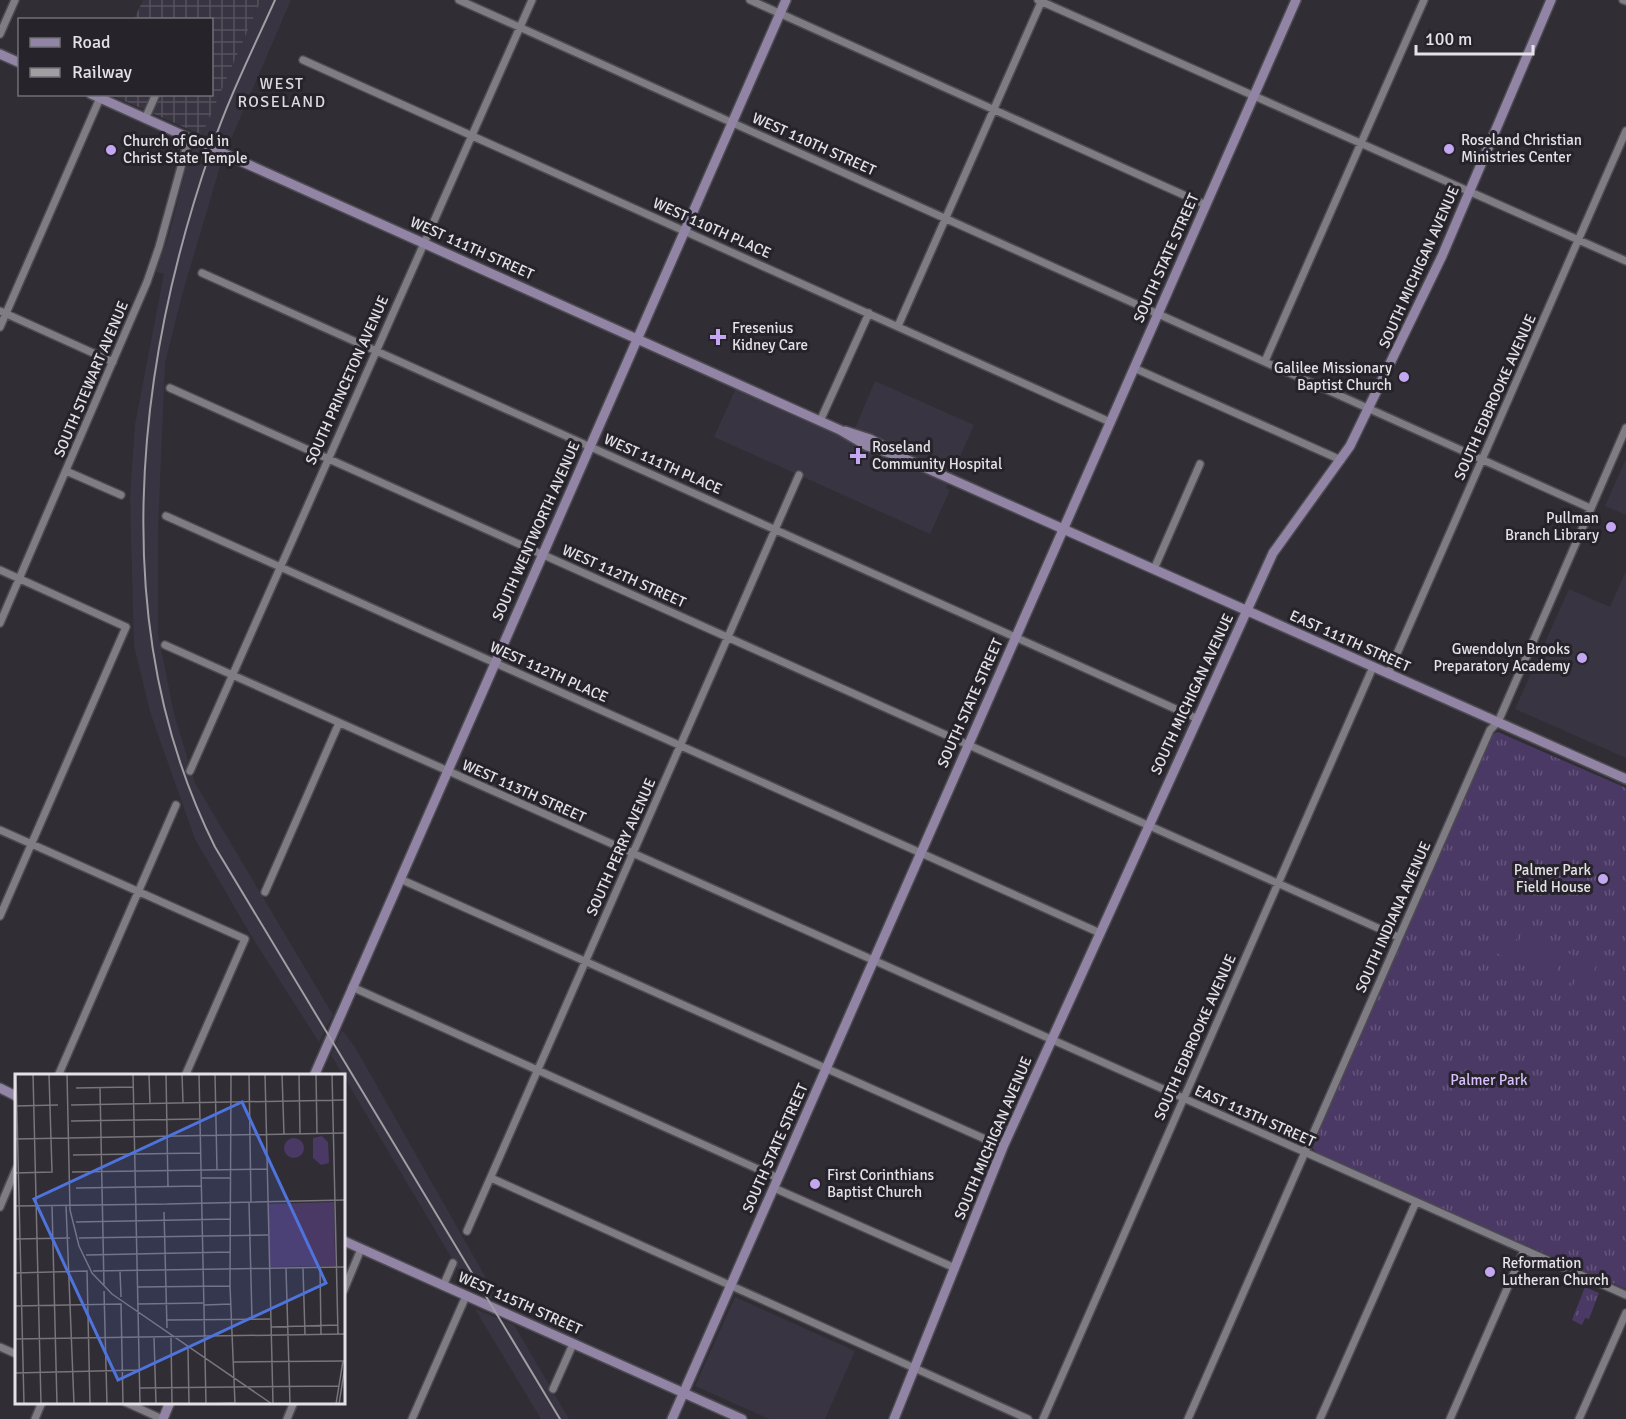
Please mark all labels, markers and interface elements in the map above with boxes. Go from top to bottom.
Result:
legend [18,18,213,96]
scale bar [1416,18,1533,56]
text: 100 m [1425,28,1472,50]
text: Road [72,31,111,53]
text: Railway [72,61,133,83]
district label: WEST ROSELAND [237,74,327,112]
street label: WEST 110TH STREET [749,109,879,180]
place label: Roseland Christian Ministries Center [1461,131,1582,166]
place label: Church of God in Christ State Temple [123,132,247,167]
marker: Roseland Christian Ministries Center [1442,142,1456,156]
marker: Church of God in Christ State Temple [104,143,118,157]
street label: SOUTH MICHIGAN AVENUE [1375,183,1463,351]
street label: SOUTH STATE STREET [1129,190,1203,325]
street label: WEST 110TH PLACE [650,194,774,262]
street label: WEST 111TH STREET [407,213,537,284]
street label: SOUTH PRINCETON AVENUE [302,293,392,467]
street label: SOUTH STEWART AVENUE [50,298,132,460]
street label: SOUTH EDBROOKE AVENUE [1450,311,1540,483]
place label: Fresenius Kidney Care [732,319,808,354]
marker: Fresenius Kidney Care [709,328,727,346]
place label: Galilee Missionary Baptist Church [1274,359,1392,394]
marker: Galilee Missionary Baptist Church [1397,370,1411,384]
street label: WEST 111TH PLACE [601,430,725,498]
place label: Roseland Community Hospital [872,438,1002,473]
street label: SOUTH WENTWORTH AVENUE [488,439,584,623]
marker: Roseland Community Hospital [849,447,867,465]
place label: Pullman Branch Library [1505,509,1599,544]
marker: Pullman Branch Library [1604,520,1618,534]
street label: WEST 112TH STREET [559,541,689,612]
street label: EAST 111TH STREET [1287,606,1414,676]
street label: SOUTH MICHIGAN AVENUE [1147,611,1237,777]
street label: SOUTH STATE STREET [933,635,1007,770]
street label: WEST 112TH PLACE [487,638,611,706]
place label: Gwendolyn Brooks Preparatory Academy [1434,640,1570,675]
marker: Gwendolyn Brooks Preparatory Academy [1575,651,1589,665]
street label: WEST 113TH STREET [459,756,589,827]
street label: SOUTH PERRY AVENUE [583,775,659,919]
street label: SOUTH INDIANA AVENUE [1351,839,1435,995]
place label: Palmer Park Field House [1514,861,1591,896]
marker: Palmer Park Field House [1596,872,1610,886]
street label: SOUTH EDBROOKE AVENUE [1150,951,1240,1123]
street label: SOUTH MICHIGAN AVENUE [950,1054,1036,1222]
park label: Palmer Park [1450,1071,1528,1089]
inset map [15,1074,345,1404]
street label: SOUTH STATE STREET [738,1080,812,1215]
street label: EAST 113TH STREET [1192,1081,1319,1151]
place label: First Corinthians Baptist Church [827,1166,935,1201]
marker: First Corinthians Baptist Church [808,1177,822,1191]
place label: Reformation Lutheran Church [1502,1254,1609,1289]
marker: Reformation Lutheran Church [1483,1265,1497,1279]
street label: WEST 115TH STREET [455,1268,585,1339]

